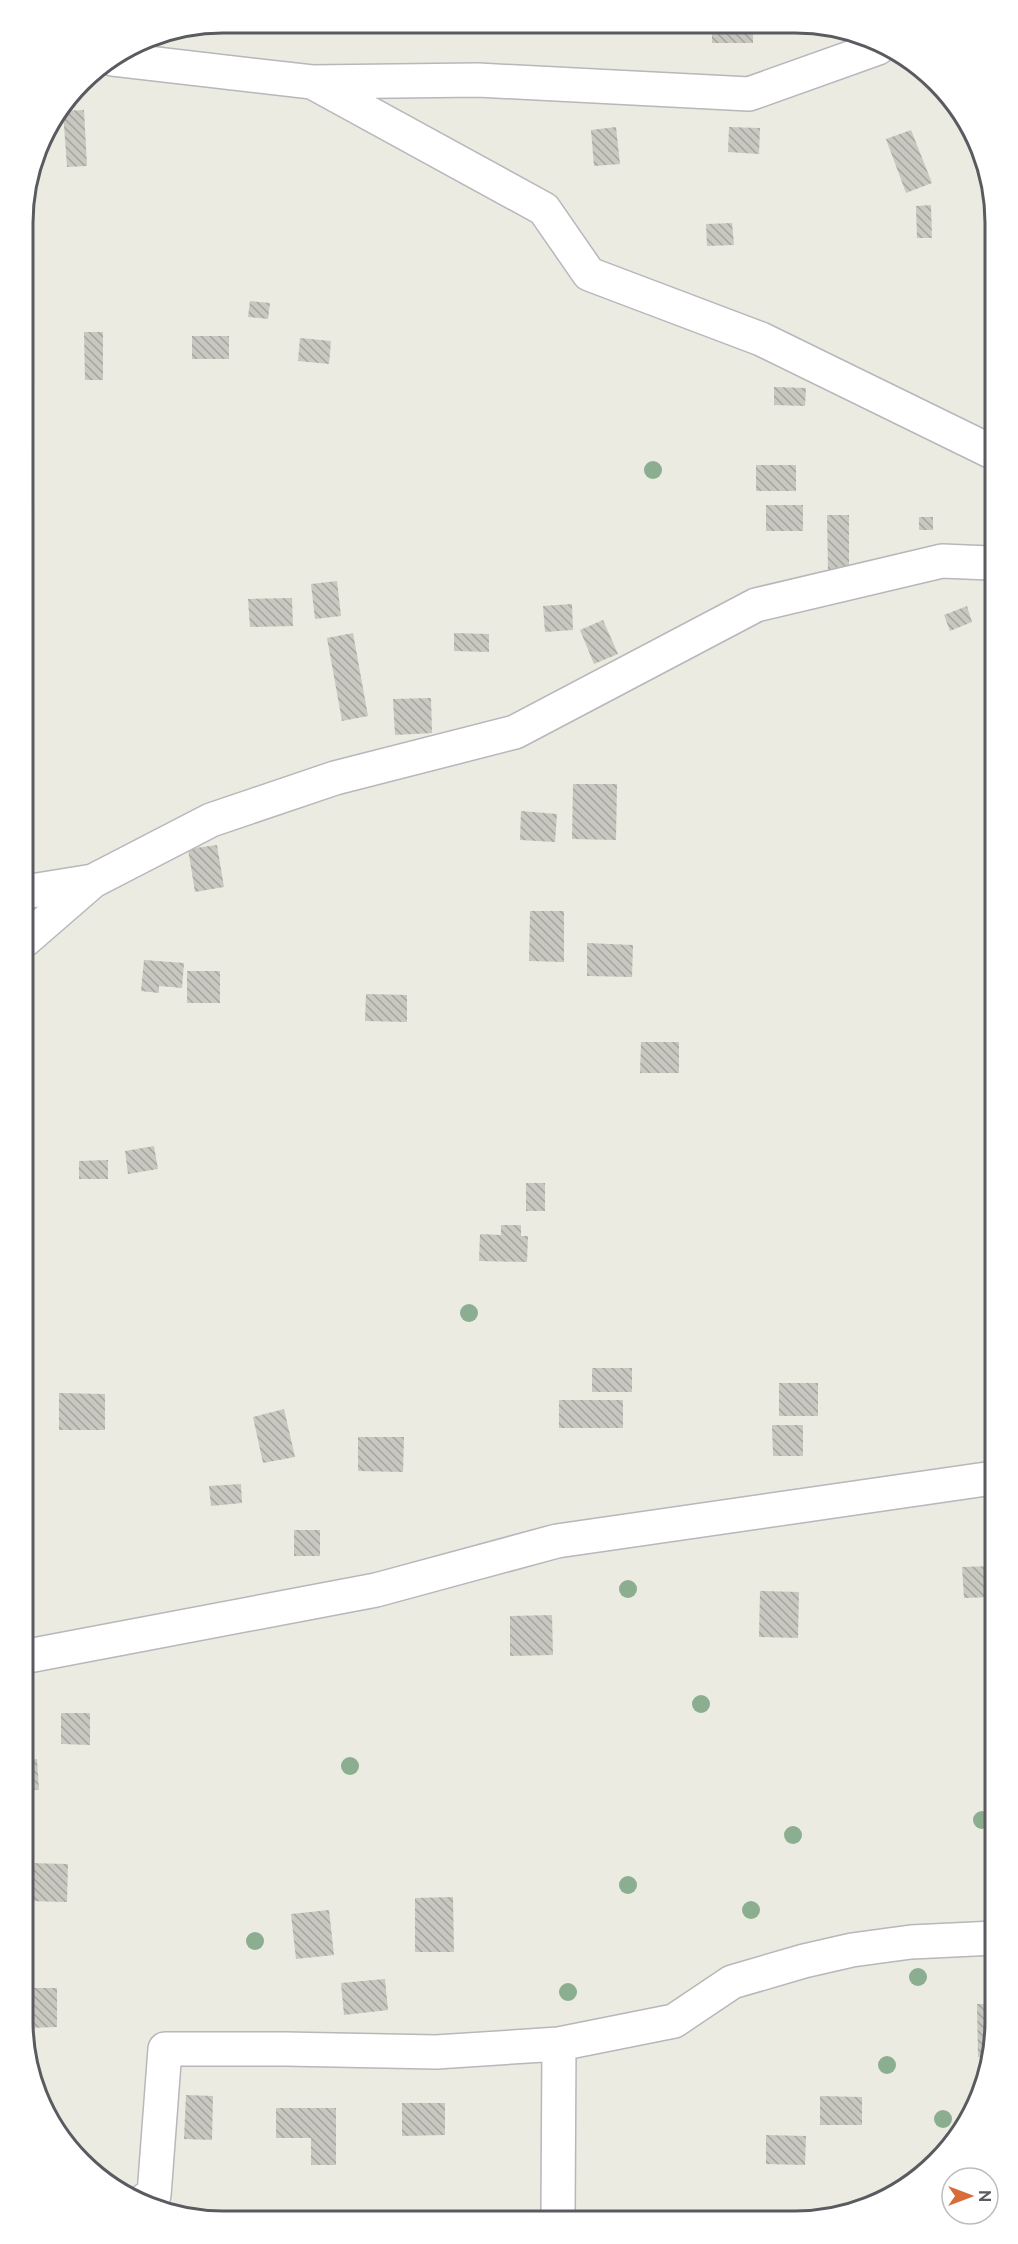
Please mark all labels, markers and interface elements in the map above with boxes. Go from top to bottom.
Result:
north arrow [940,2166,1000,2226]
text: N [975,2190,994,2202]

